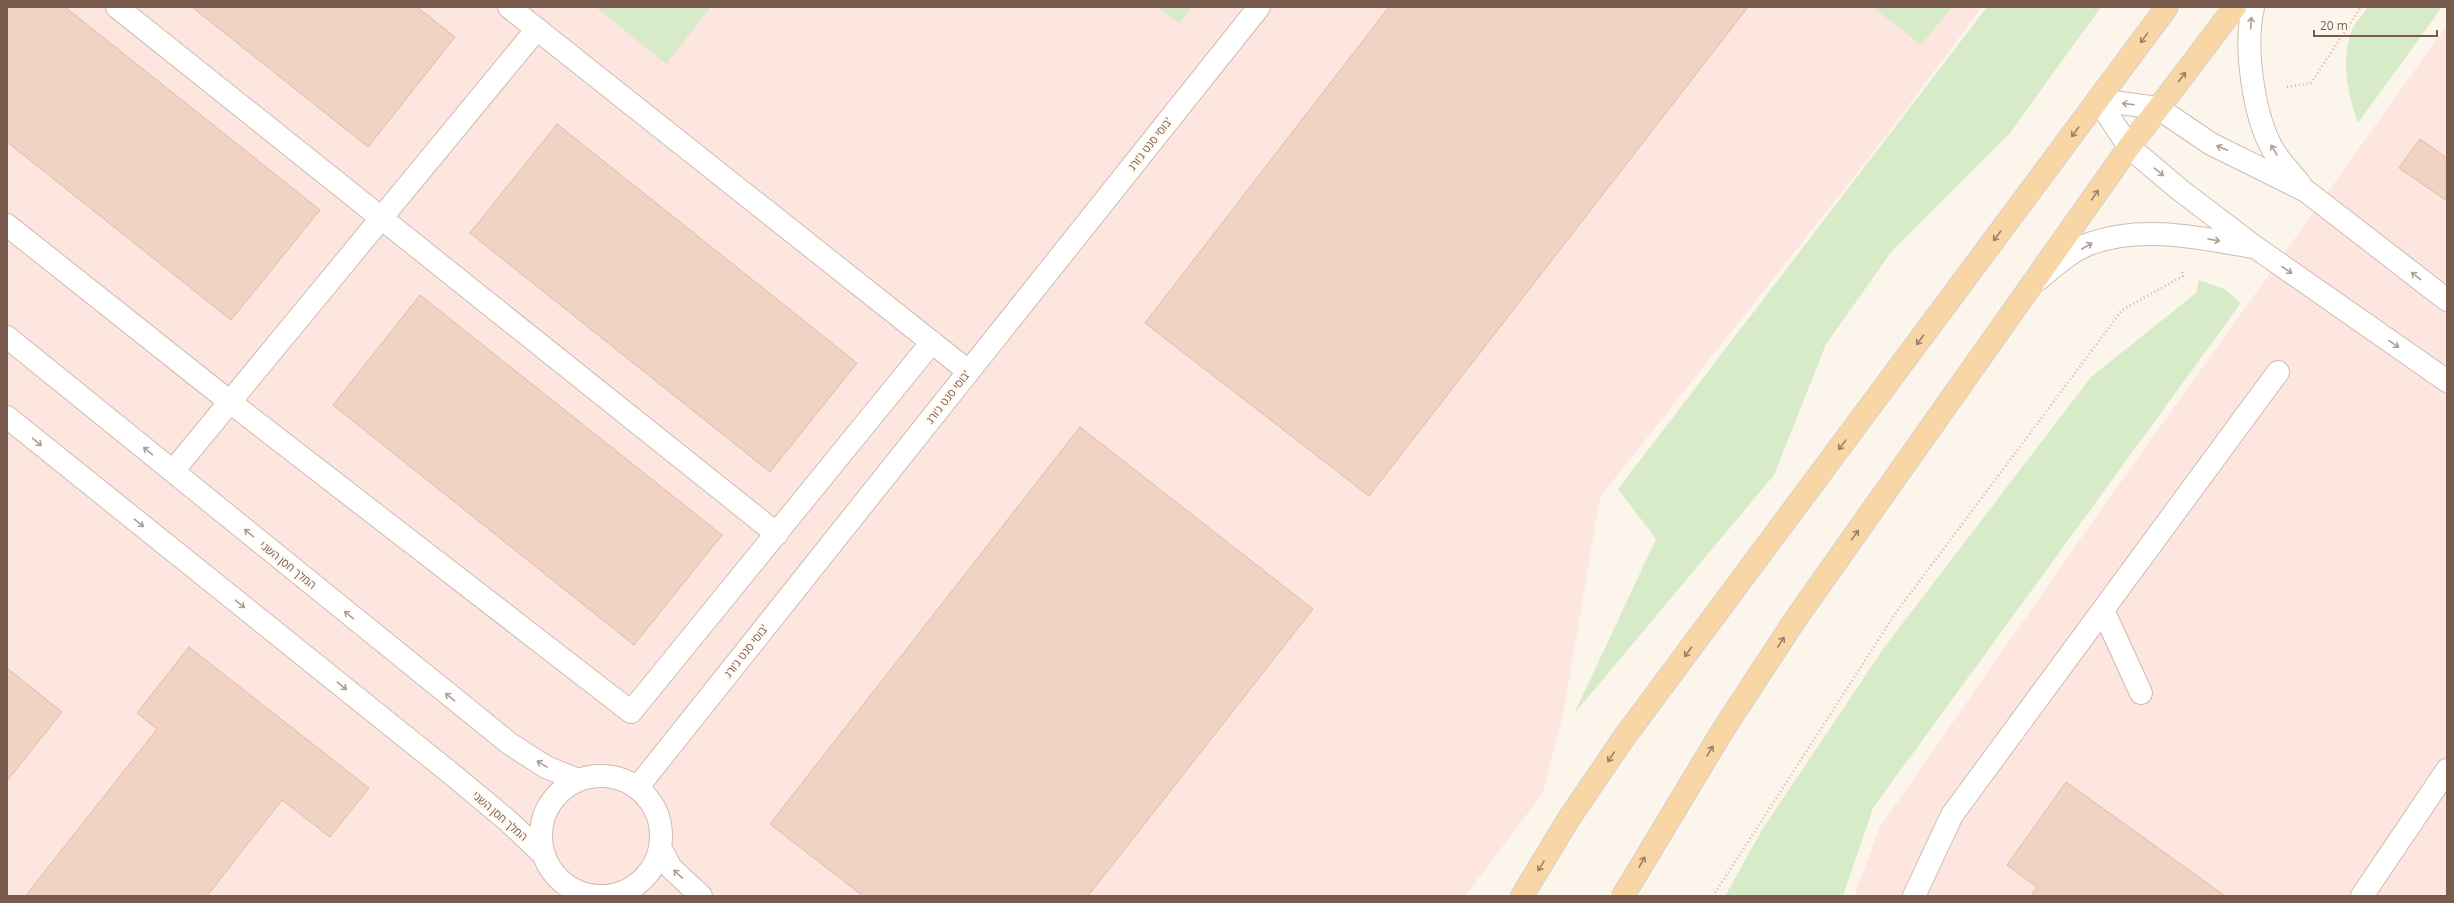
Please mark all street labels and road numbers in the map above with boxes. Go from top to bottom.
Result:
street label: בוסי סנט ג'ורג' [1124,114,1175,173]
street label: בוסי סנט ג'ורג' [922,367,973,426]
street label: המלך חסן השני [257,537,320,592]
street label: בוסי סנט ג'ורג' [720,621,771,680]
street label: המלך חסן השני [470,787,531,844]

